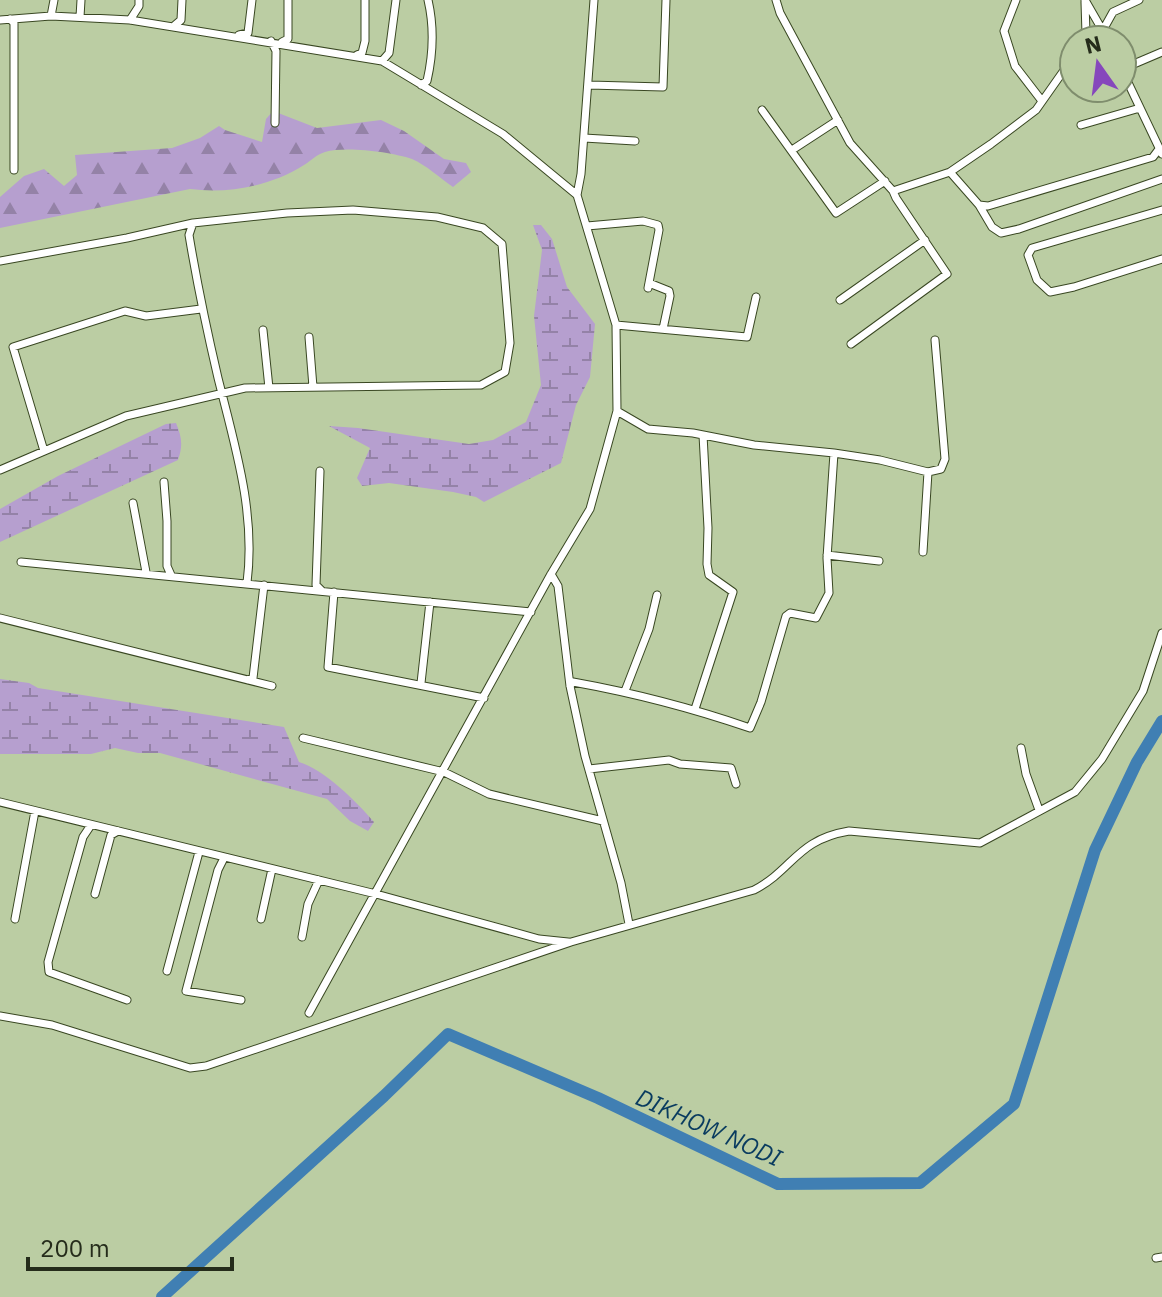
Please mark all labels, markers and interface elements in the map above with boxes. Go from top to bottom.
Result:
north arrow [1058,24,1138,104]
text: N [1082,28,1104,60]
water label: DIKHOW NODI [631,1081,788,1174]
scale bar [28,1221,232,1271]
text: 200 m [40,1232,110,1264]

